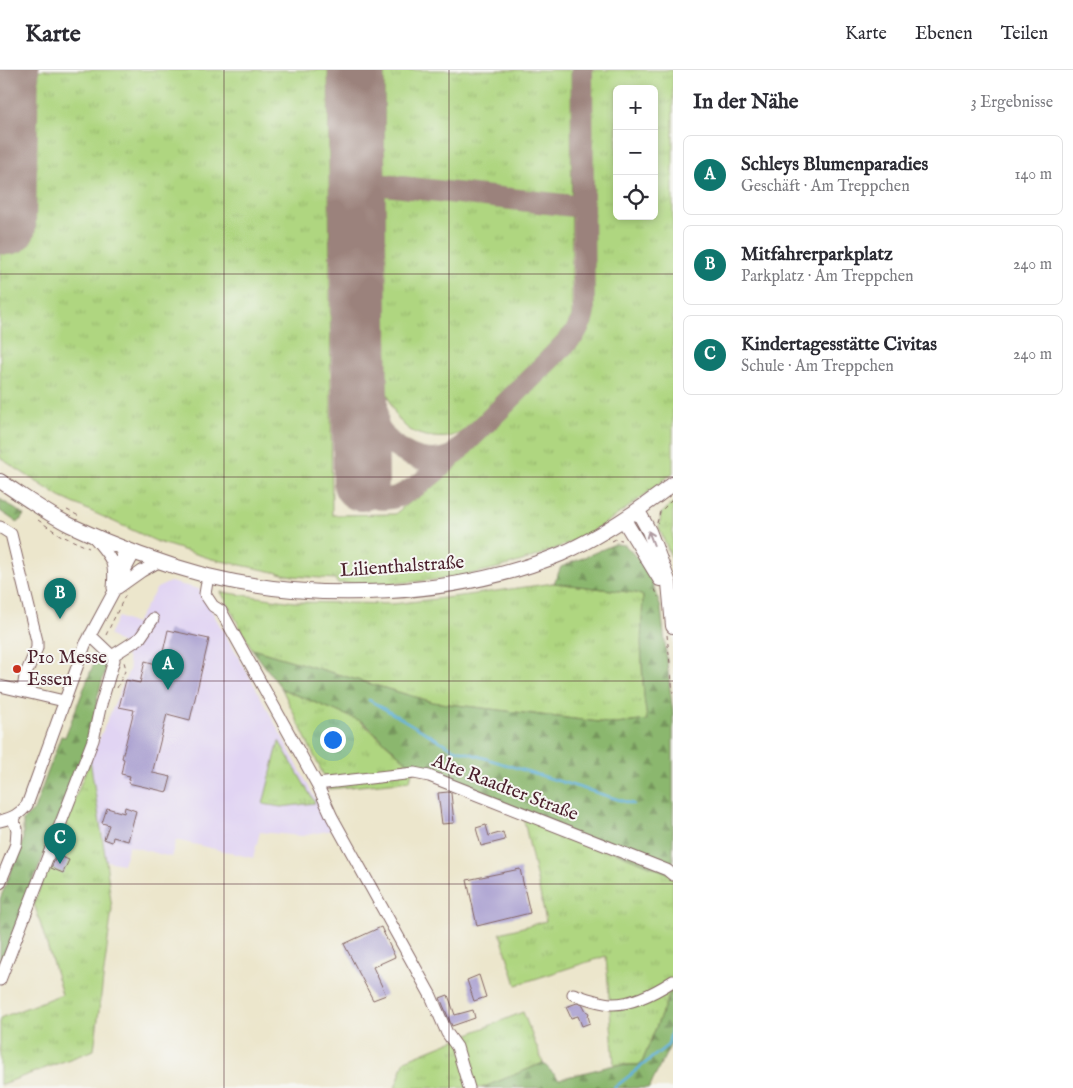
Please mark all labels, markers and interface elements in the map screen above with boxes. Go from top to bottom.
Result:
text: Karte [25,19,81,50]
text: Karte [845,23,887,46]
text: Ebenen [915,23,973,46]
text: Teilen [1001,23,1048,46]
map controls [613,85,658,220]
button: + [613,85,658,130]
text: In der Nähe [693,89,799,116]
text: 3 Ergebnisse [971,93,1053,113]
button: − [613,130,658,175]
text: Schleys Blumenparadies [741,153,928,177]
text: A [705,165,715,185]
text: 140 m [1014,165,1052,185]
button: locate [613,175,658,220]
text: Geschäft · Am Treppchen [741,177,910,197]
text: Mitfahrerparkplatz [741,243,893,267]
text: B [705,255,715,275]
text: 240 m [1013,255,1052,275]
text: Parkplatz · Am Treppchen [741,267,914,287]
text: Kindertagesstätte Civitas [741,333,937,357]
text: C [704,345,716,365]
text: 240 m [1013,345,1052,365]
text: Schule · Am Treppchen [741,357,894,377]
one-way arrow [646,531,656,546]
street label: Lilienthalstraße [339,551,465,583]
pin: B [44,578,76,619]
place label: P10 Messe Essen [27,646,107,692]
pin: A [152,649,184,690]
marker: P10 Messe Essen [11,663,23,675]
your location [320,727,346,753]
street label: Alte Raadter Straße [428,749,582,827]
pin: C [44,823,76,864]

